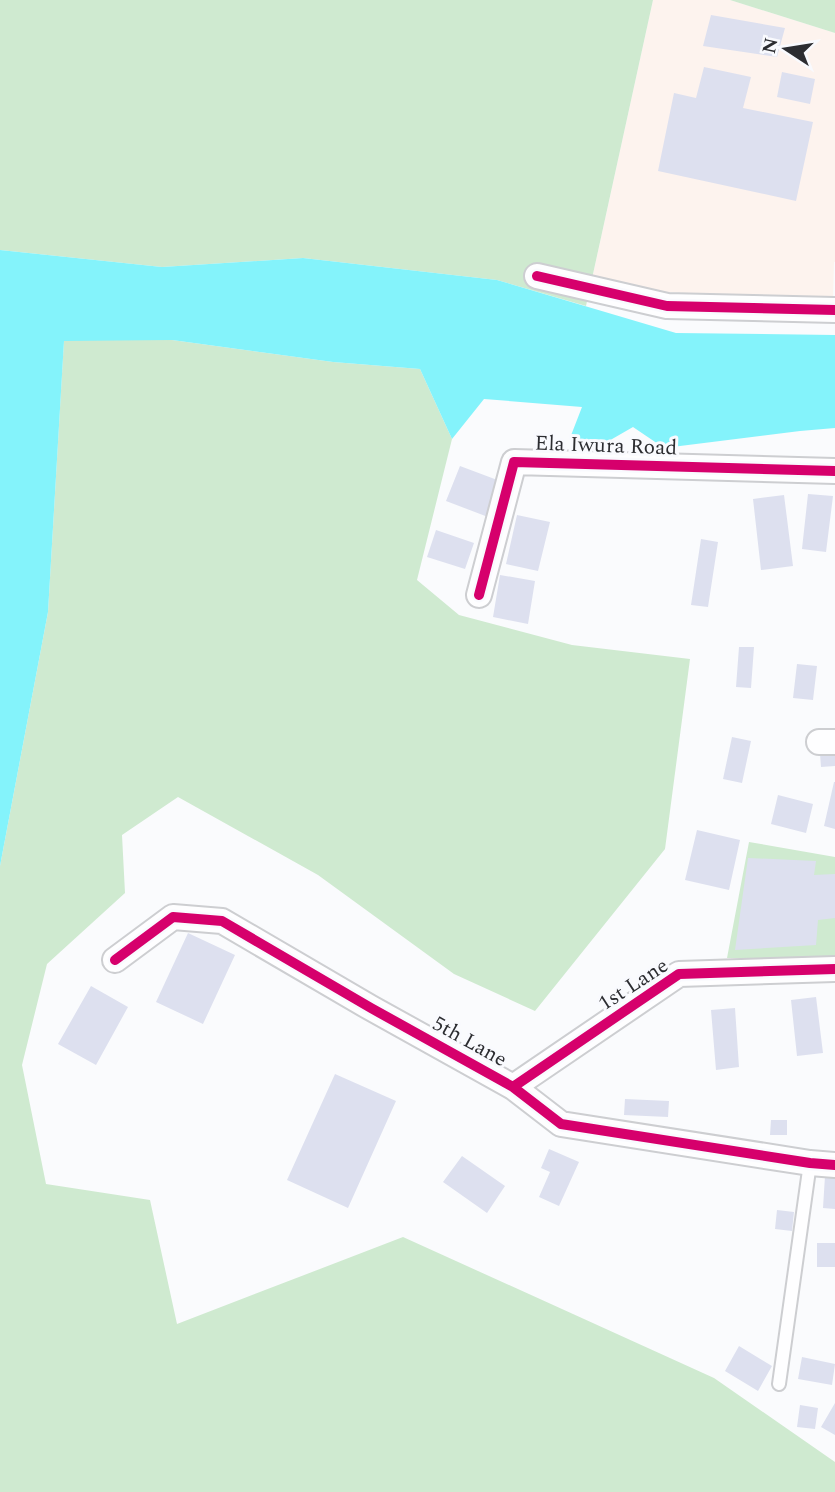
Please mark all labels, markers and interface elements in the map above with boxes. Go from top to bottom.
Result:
north arrow [751,14,821,84]
text: N [755,35,787,56]
street label: Ela Iwura Road [534,428,678,464]
street label: 1st Lane [592,950,675,1019]
street label: 5th Lane [426,1008,513,1076]

